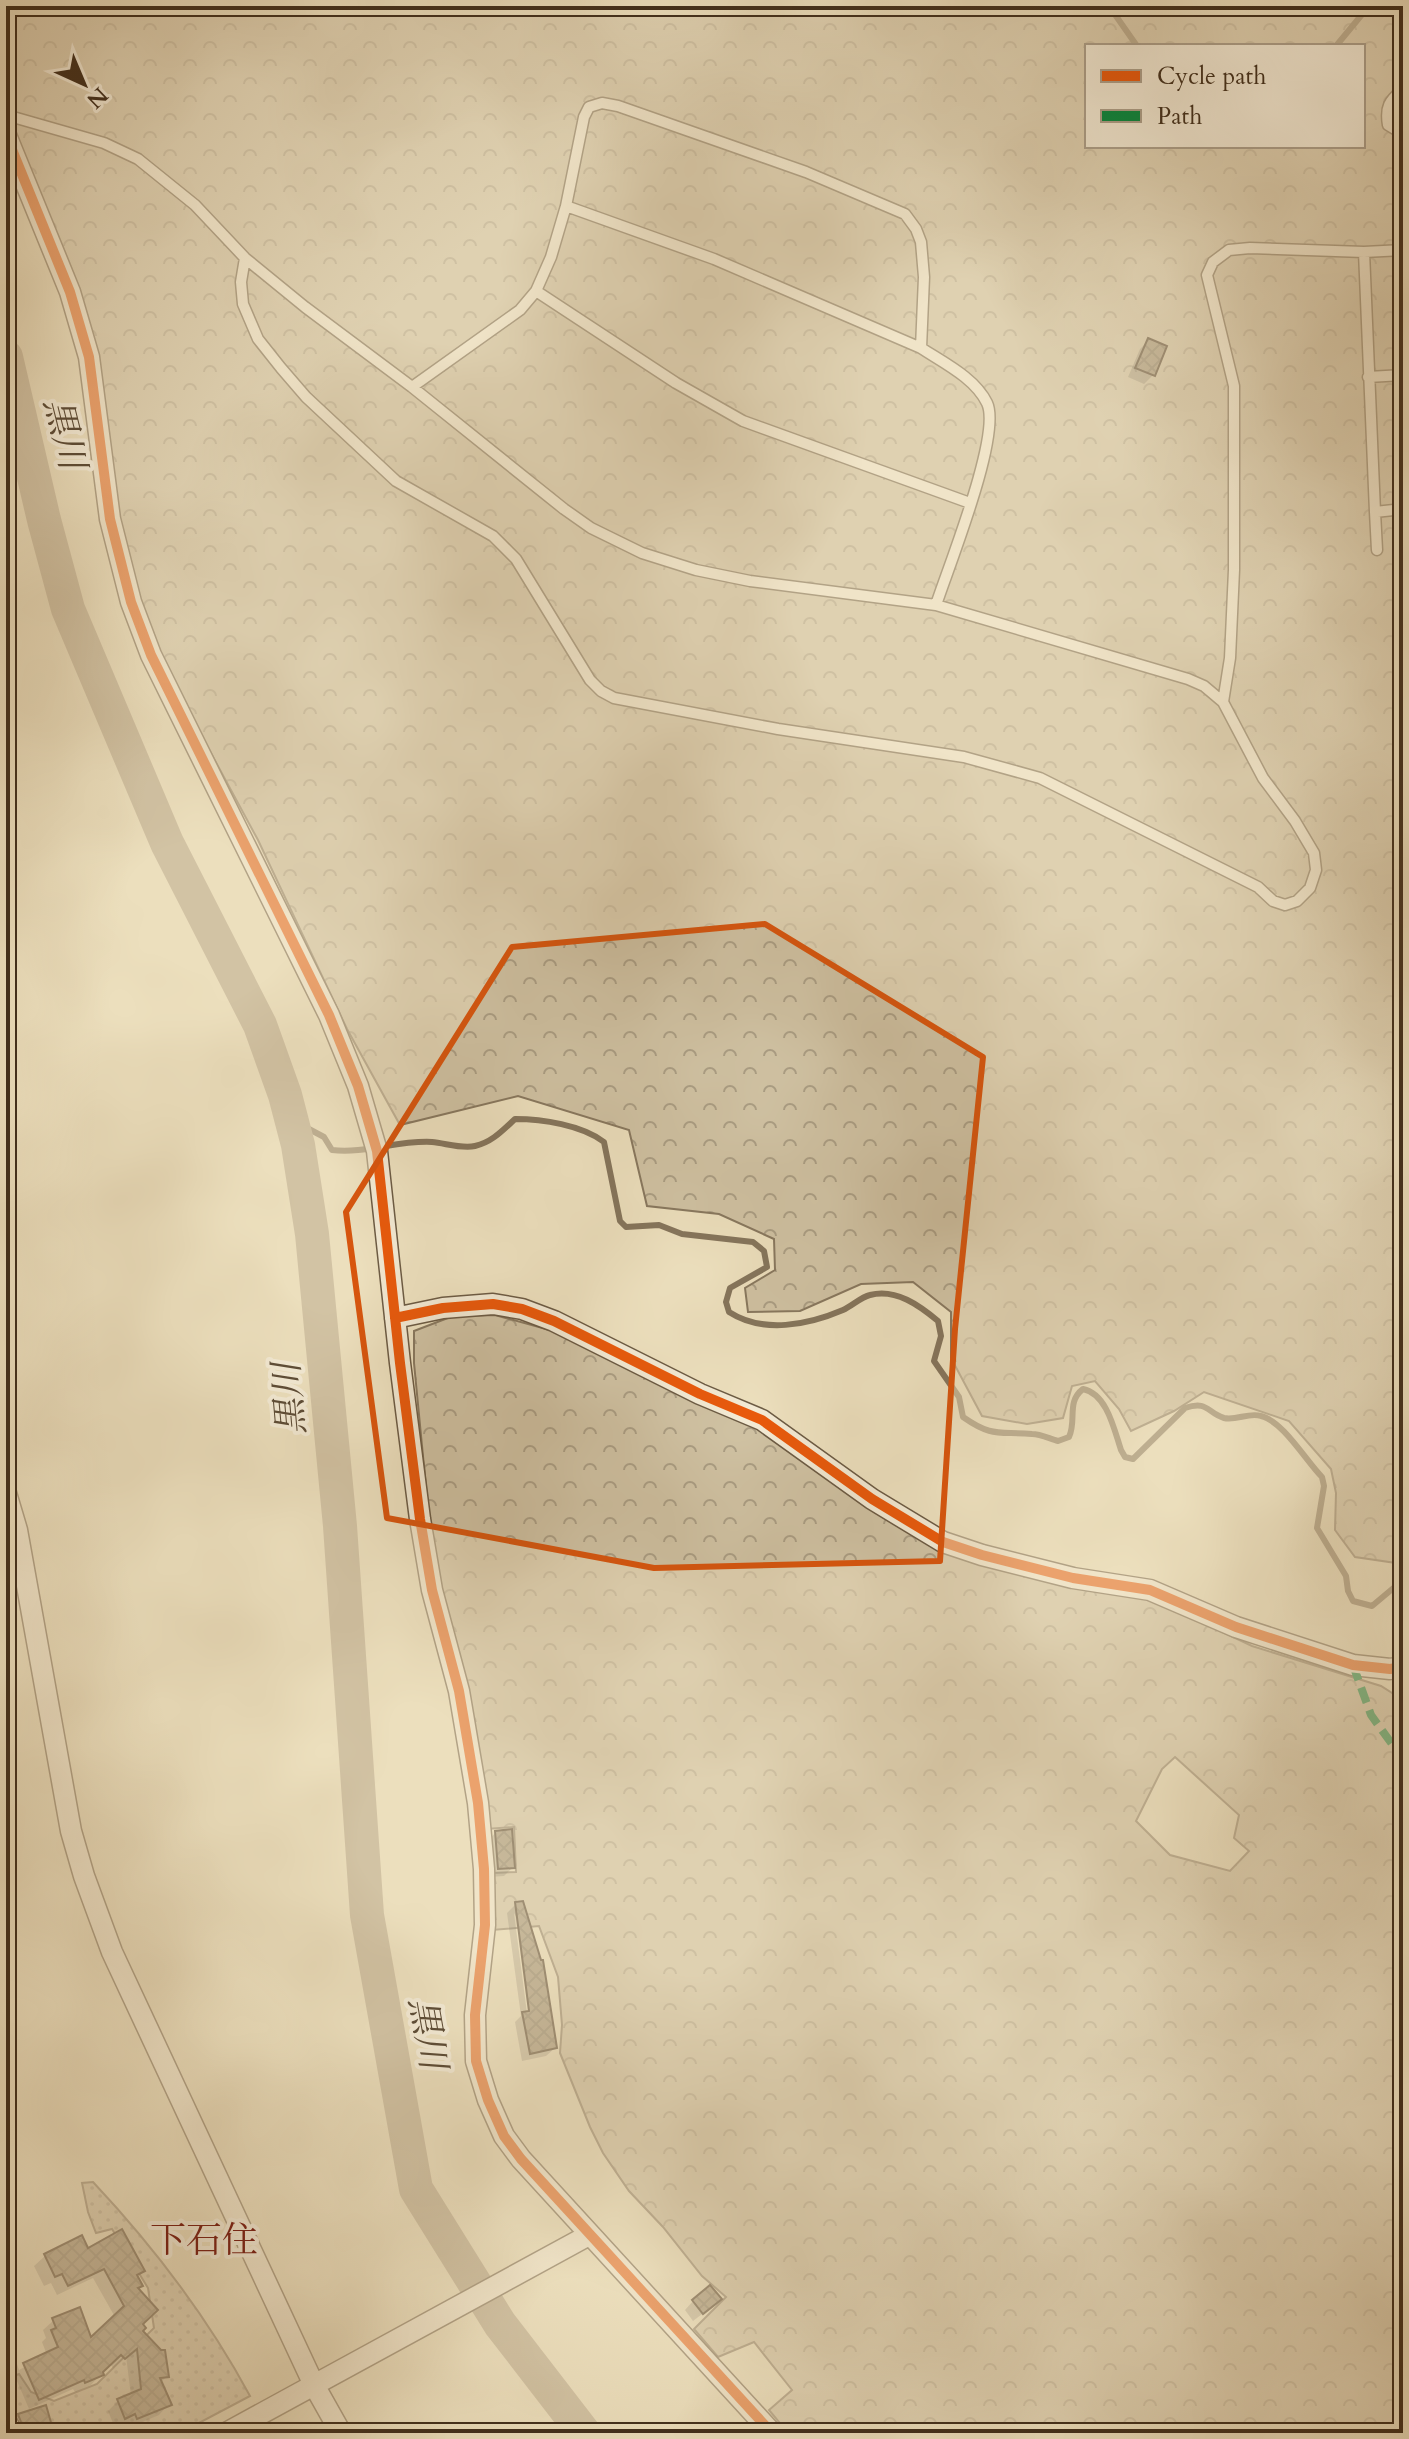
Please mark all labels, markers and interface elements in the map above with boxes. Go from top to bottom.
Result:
north arrow [44,44,124,124]
legend [1085,44,1365,148]
text: Cycle path [1157,60,1266,93]
text: N [80,80,114,115]
text: Path [1157,100,1202,133]
water label: 黒川 [32,392,98,478]
water label: 黒川 [262,1357,317,1437]
water label: 黒川 [397,1994,459,2077]
district label: 下石住 [150,2216,258,2265]

